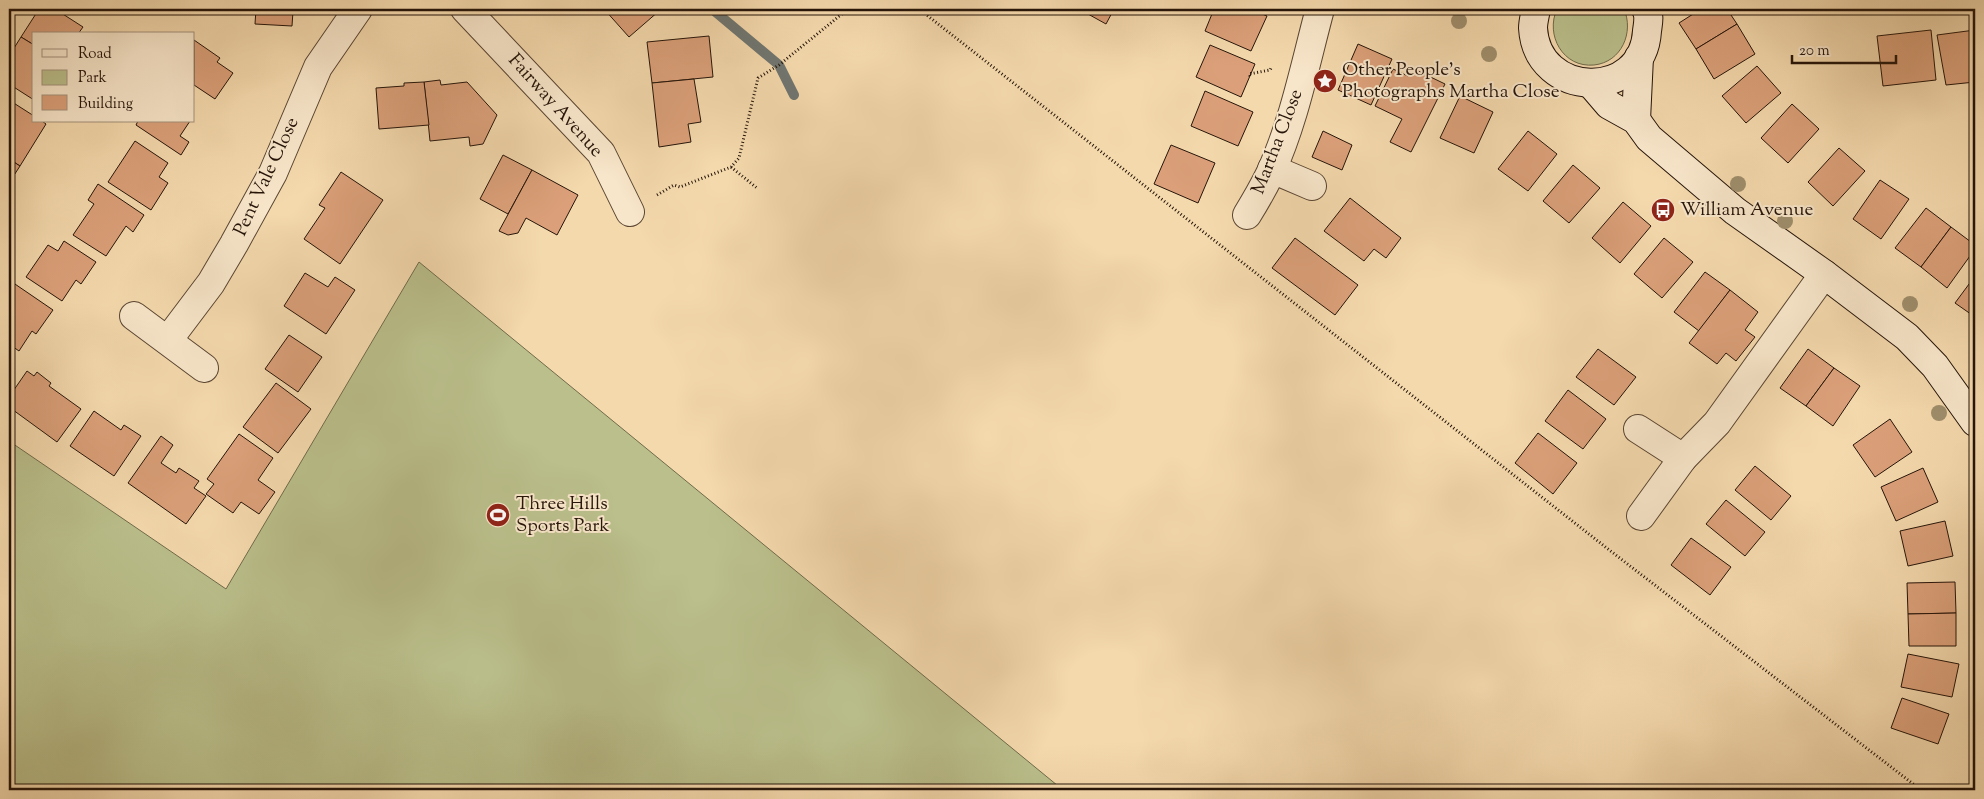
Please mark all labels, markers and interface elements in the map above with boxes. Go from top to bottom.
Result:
legend [32,32,195,122]
scale bar [1792,32,1895,64]
text: 20 m [1799,41,1830,62]
text: Road [78,44,112,65]
street label: Fairway Avenue [501,48,609,164]
place label: Other People's Photographs Martha Close [1342,57,1560,106]
text: Park [78,68,107,89]
place icon: Other People's Photographs Martha Close [1312,68,1338,94]
street label: Martha Close [1246,85,1310,199]
text: Building [78,94,133,115]
street label: Pent Vale Close [228,113,306,241]
bus stop icon: William Avenue [1650,197,1676,223]
place label: William Avenue [1680,197,1814,224]
place label: Three Hills Sports Park [516,491,610,540]
sports icon: Three Hills Sports Park [485,502,511,528]

